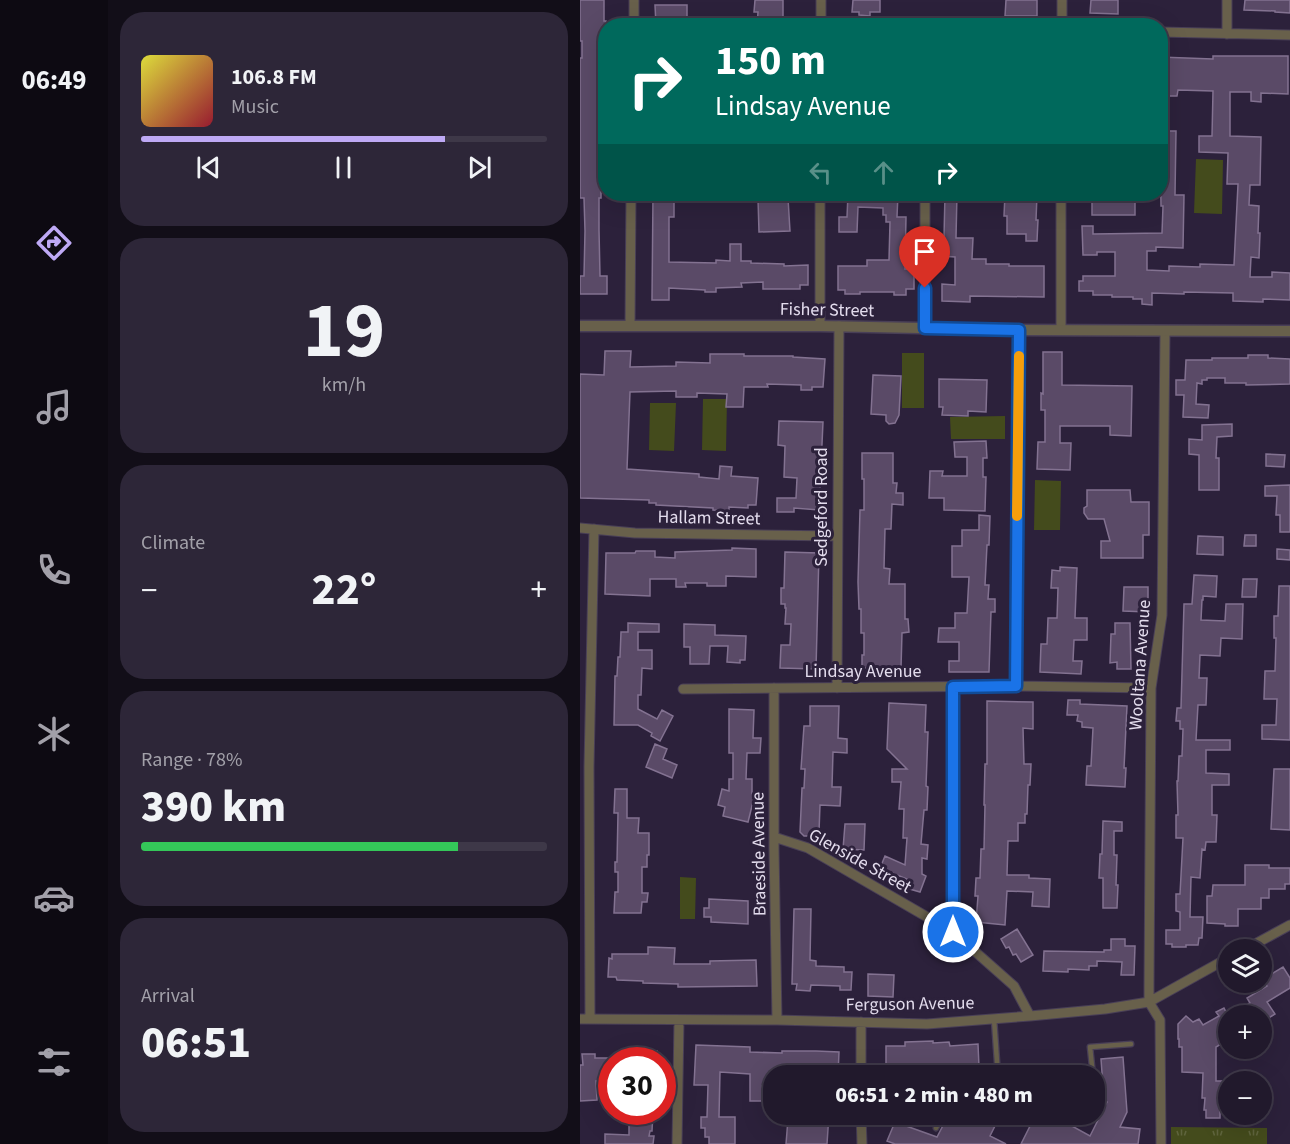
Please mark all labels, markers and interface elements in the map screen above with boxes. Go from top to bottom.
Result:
text: 150 m [715,31,826,91]
icon: right [616,42,694,120]
text: 06:49 [21,61,87,100]
text: 106.8 FM [231,61,317,93]
text: Lindsay Avenue [715,87,891,126]
text: Music [231,93,279,121]
icon: previous [192,151,225,184]
icon: pause [327,151,360,184]
icon: next [463,151,496,184]
icon: left [804,156,837,189]
icon: ahead [867,156,900,189]
icon: right [930,156,963,189]
icon: directions [33,222,75,264]
pin [899,226,950,288]
icon: arrive [908,235,941,268]
text: 19 [303,276,385,387]
street label: Fisher Street [780,297,874,323]
text: km/h [322,371,366,399]
icon: music [33,386,75,428]
street label: Sedgeford Road [809,447,834,567]
street label: Hallam Street [657,505,761,531]
text: Climate [141,529,205,557]
icon: phone [33,549,75,591]
text: 22° [312,558,376,622]
text: − [141,567,157,614]
text: + [531,567,547,614]
street label: Wooltana Avenue [1123,599,1157,731]
street label: Lindsay Avenue [804,659,922,684]
icon: climate [33,713,75,755]
text: Range · 78% [141,746,242,774]
text: 390 km [141,775,286,839]
street label: Braeside Avenue [745,792,773,916]
street label: Glenside Street [804,822,916,900]
icon: car [33,877,75,919]
position arrow [921,900,985,964]
map controls [1218,939,1272,1125]
button: layers [1218,939,1272,993]
text: Arrival [141,982,195,1010]
street label: Ferguson Avenue [845,990,975,1018]
button: + [1218,1005,1272,1059]
text: 06:51 [141,1011,251,1075]
icon: filters [33,1041,75,1083]
speed limit sign: 30 [598,1047,676,1125]
button: − [1218,1071,1272,1125]
text: 06:51 · 2 min · 480 m [835,1079,1033,1111]

